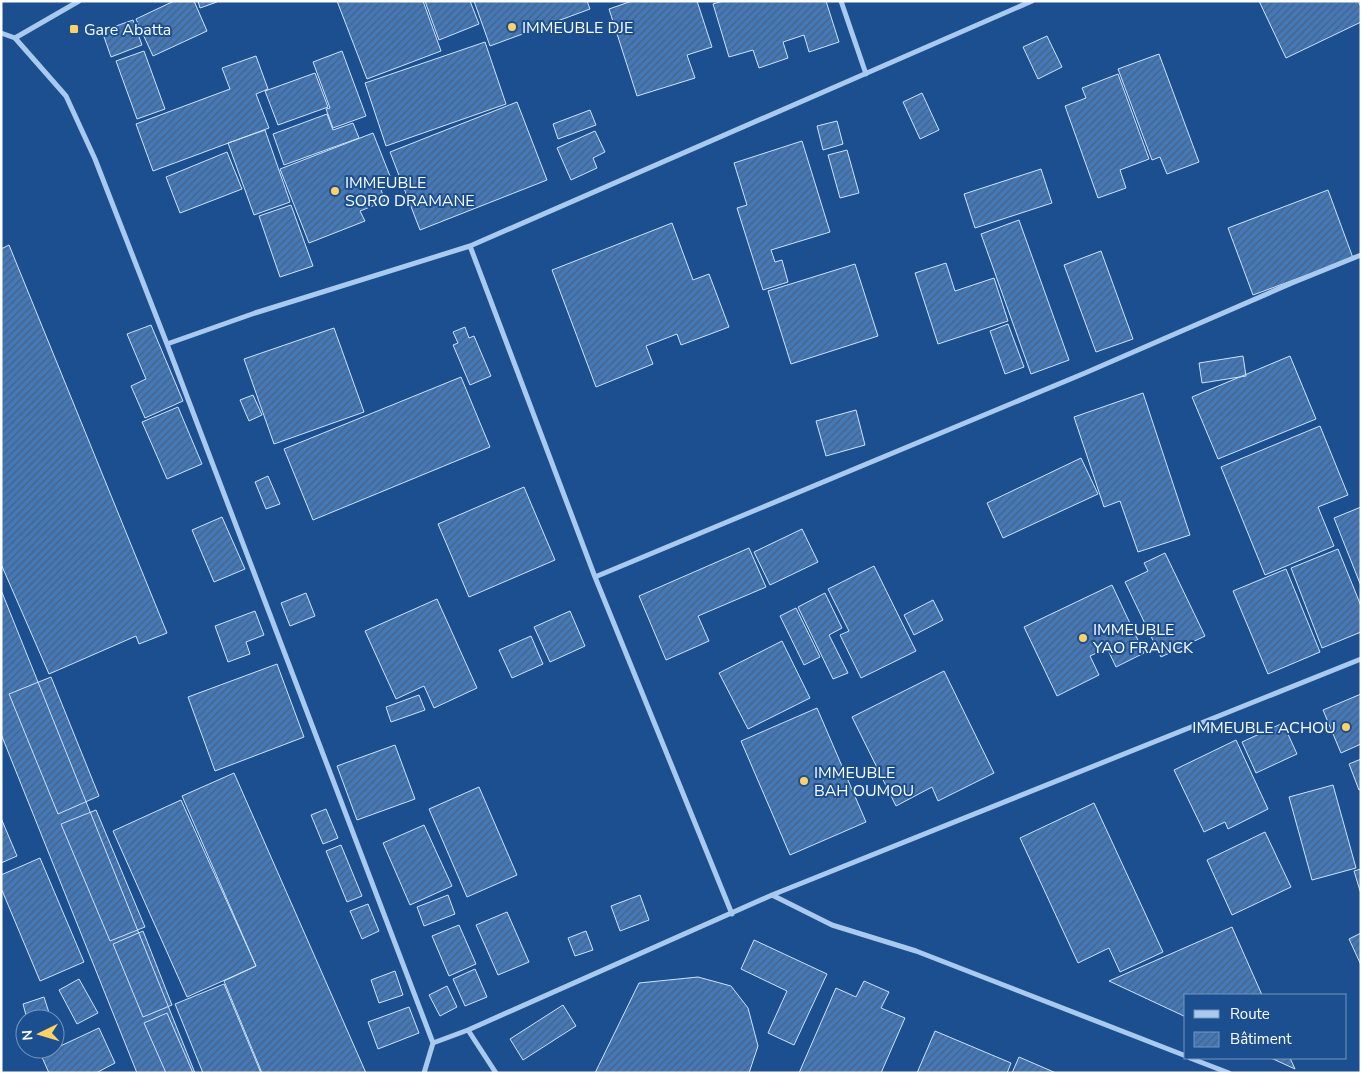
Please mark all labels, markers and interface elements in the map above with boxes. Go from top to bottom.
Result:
place label: IMMEUBLE DJE [522,17,633,39]
place label: Gare Abatta [84,19,171,41]
marker: IMMEUBLE DJE [506,21,518,33]
marker: Gare Abatta [68,23,80,35]
place label: IMMEUBLE SORO DRAMANE [345,172,475,212]
marker: IMMEUBLE SORO DRAMANE [329,185,341,197]
place label: IMMEUBLE YAO FRANCK [1092,619,1194,659]
marker: IMMEUBLE YAO FRANCK [1077,632,1089,644]
place label: IMMEUBLE ACHOU [1192,717,1336,739]
marker: IMMEUBLE ACHOU [1340,721,1352,733]
place label: IMMEUBLE BAH OUMOU [814,762,914,802]
marker: IMMEUBLE BAH OUMOU [798,775,810,787]
legend [1184,994,1347,1059]
text: Route [1230,1004,1270,1024]
north arrow [15,1009,65,1059]
text: N [18,1029,37,1041]
text: Bâtiment [1230,1029,1292,1049]

